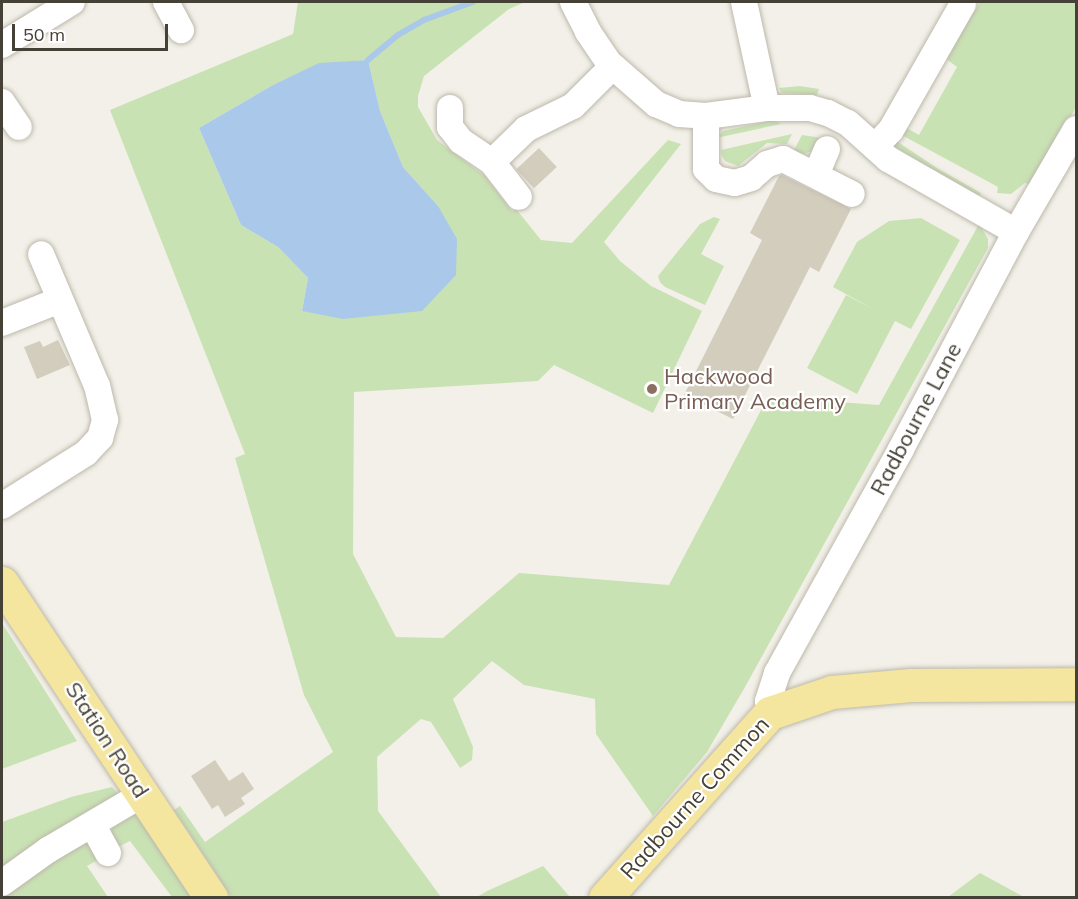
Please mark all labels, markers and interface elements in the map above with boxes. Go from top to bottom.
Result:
scale bar [15,12,171,50]
text: 50 m [23,23,65,46]
street label: Radbourne Lane [865,338,967,500]
place label: Hackwood Primary Academy [664,363,846,414]
marker: Hackwood Primary Academy [645,382,659,396]
street label: Station Road [60,677,154,803]
street label: Radbourne Common [615,711,775,885]

